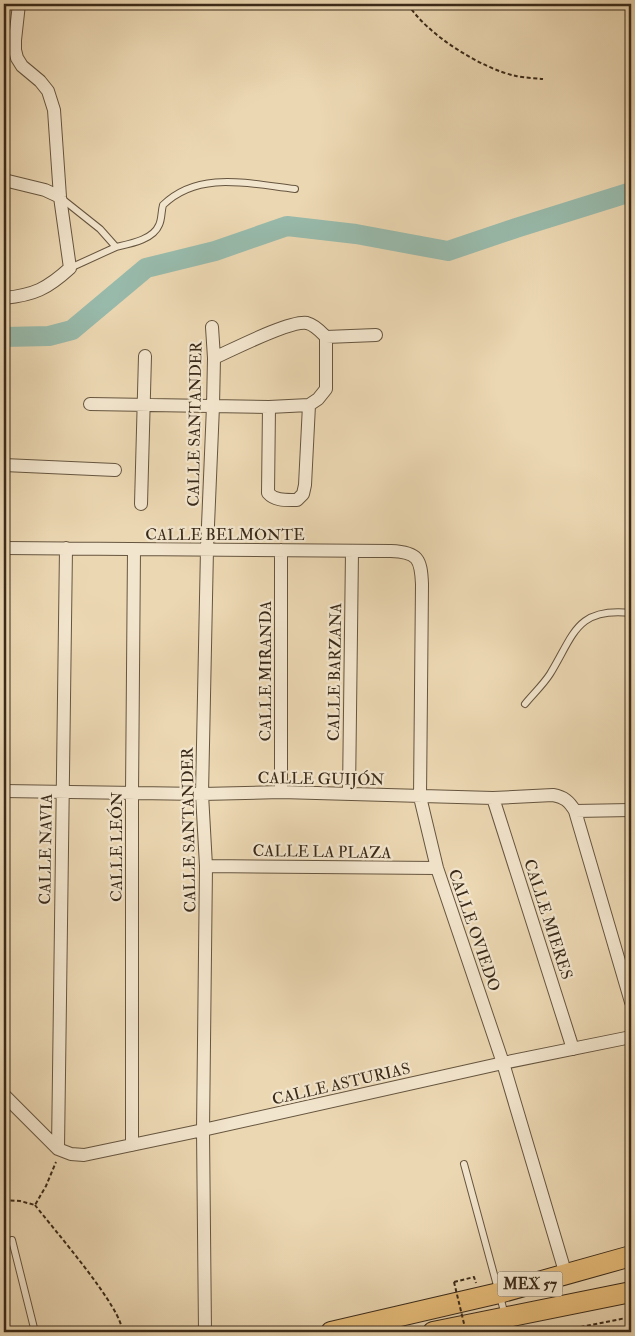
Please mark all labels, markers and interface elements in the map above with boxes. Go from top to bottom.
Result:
street label: CALLE SANTANDER [184,341,206,507]
street label: CALLE BELMONTE [145,525,305,545]
street label: CALLE MIRANDA [256,601,276,741]
street label: CALLE BARZANA [324,603,346,741]
street label: CALLE SANTANDER [178,747,200,913]
street label: CALLE GUIJÓN [257,767,385,791]
street label: CALLE LEÓN [106,791,127,902]
street label: CALLE NAVIA [35,793,57,905]
street label: CALLE LA PLAZA [252,841,392,863]
street label: CALLE MIERES [519,857,577,982]
street label: CALLE OVIEDO [444,867,504,994]
street label: CALLE ASTURIAS [270,1058,412,1110]
road number: MEX 57 [498,1272,562,1296]

